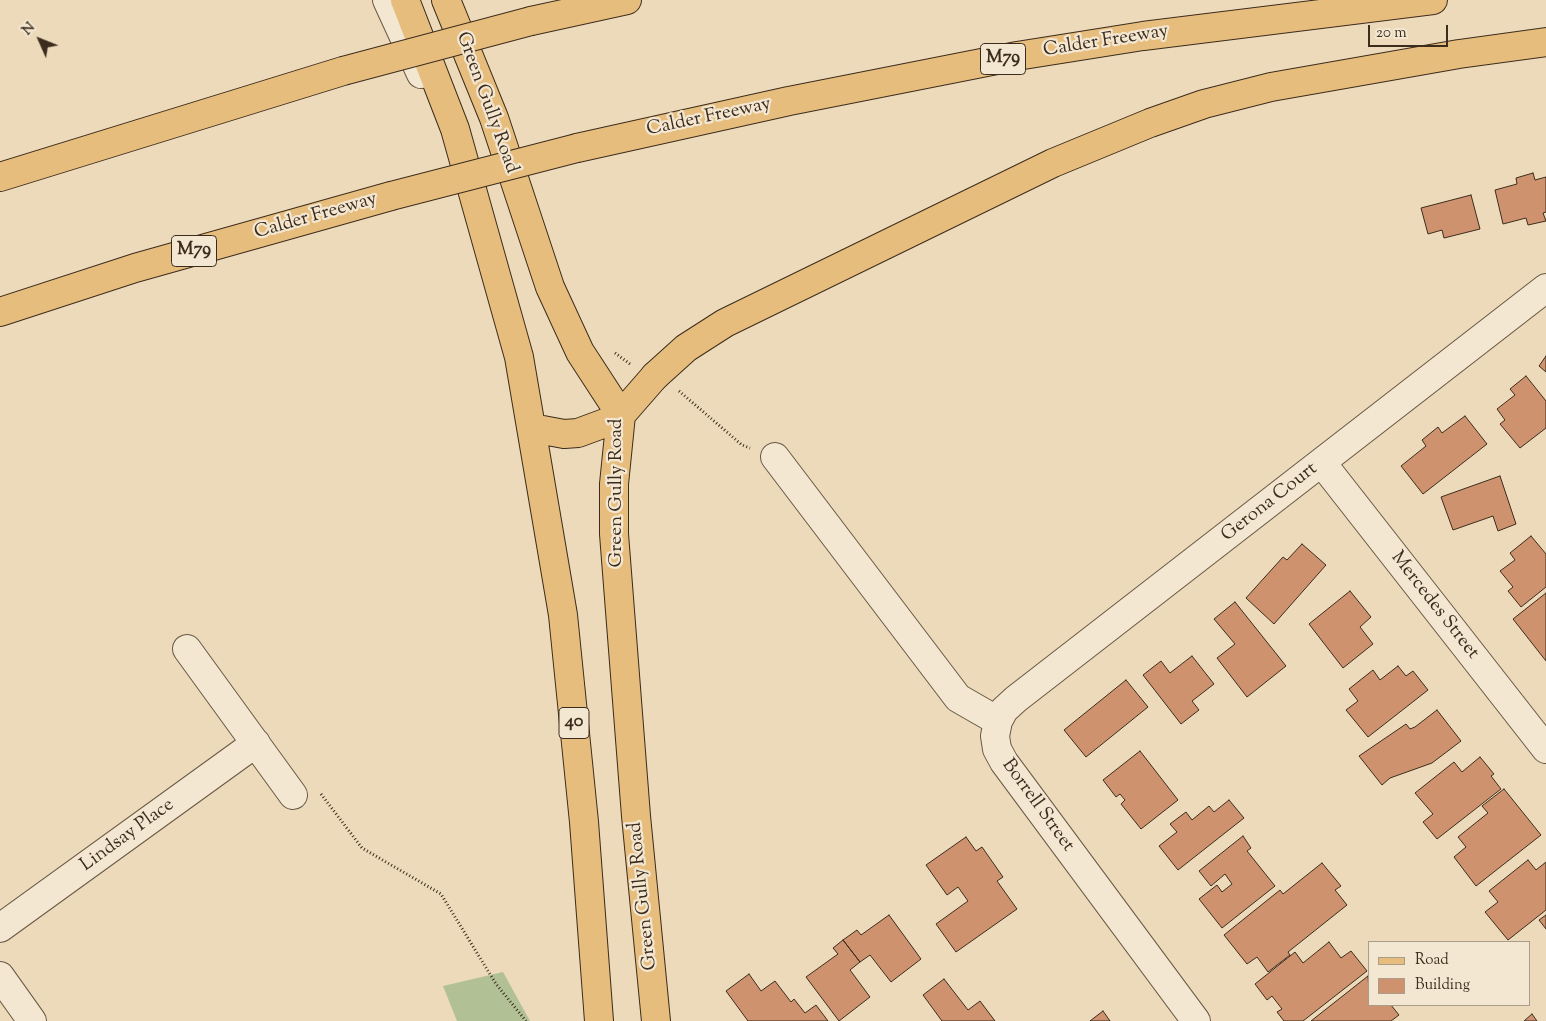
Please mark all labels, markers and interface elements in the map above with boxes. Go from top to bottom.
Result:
north arrow [15,15,65,65]
scale bar [1371,15,1451,47]
text: N [18,19,40,41]
street label: Calder Freeway [1042,21,1170,63]
text: 20 m [1376,23,1407,44]
street label: Green Gully Road [450,29,522,177]
road number: M79 [980,44,1026,74]
street label: Calder Freeway [645,94,773,142]
street label: Calder Freeway [252,189,380,245]
road number: M79 [172,236,216,266]
street label: Green Gully Road [607,419,629,567]
street label: Gerona Court [1217,458,1323,548]
street label: Mercedes Street [1385,548,1483,664]
road number: 40 [559,708,589,738]
street label: Borrell Street [996,755,1078,857]
street label: Lindsay Place [77,794,179,878]
street label: Green Gully Road [625,821,663,971]
legend [1368,941,1531,1006]
text: Road [1415,950,1449,971]
text: Building [1415,975,1470,996]

